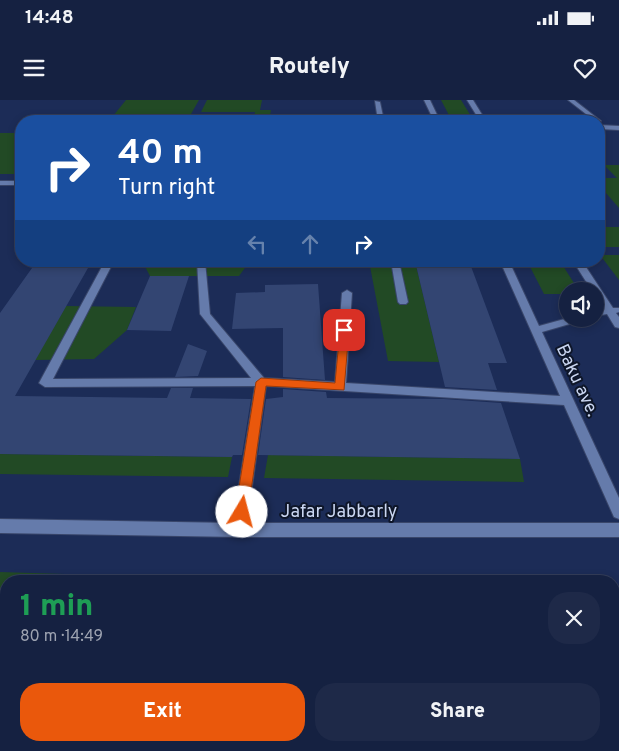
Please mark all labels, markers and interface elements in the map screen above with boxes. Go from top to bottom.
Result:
text: 14:48 [25,6,74,30]
icon: menu [20,54,48,82]
text: Routely [269,54,350,81]
icon: heart [571,54,599,82]
text: 40 m [118,132,203,176]
icon: right [35,135,100,200]
text: Turn right [118,175,215,202]
icon: left [243,230,271,258]
icon: ahead [296,230,324,258]
icon: right [349,230,377,258]
map controls [559,282,604,327]
button: sound [559,282,604,327]
pin [323,309,365,351]
icon: arrive [330,316,358,344]
street label: Baku ave. [550,341,603,421]
position arrow [215,485,267,537]
street label: Jafar Jabbarly [281,501,397,524]
text: 1 min [20,589,93,626]
button: close [548,592,600,644]
text: 80 m · 14:49 [20,627,103,647]
button: Exit [20,683,305,741]
button: Share [315,683,600,741]

